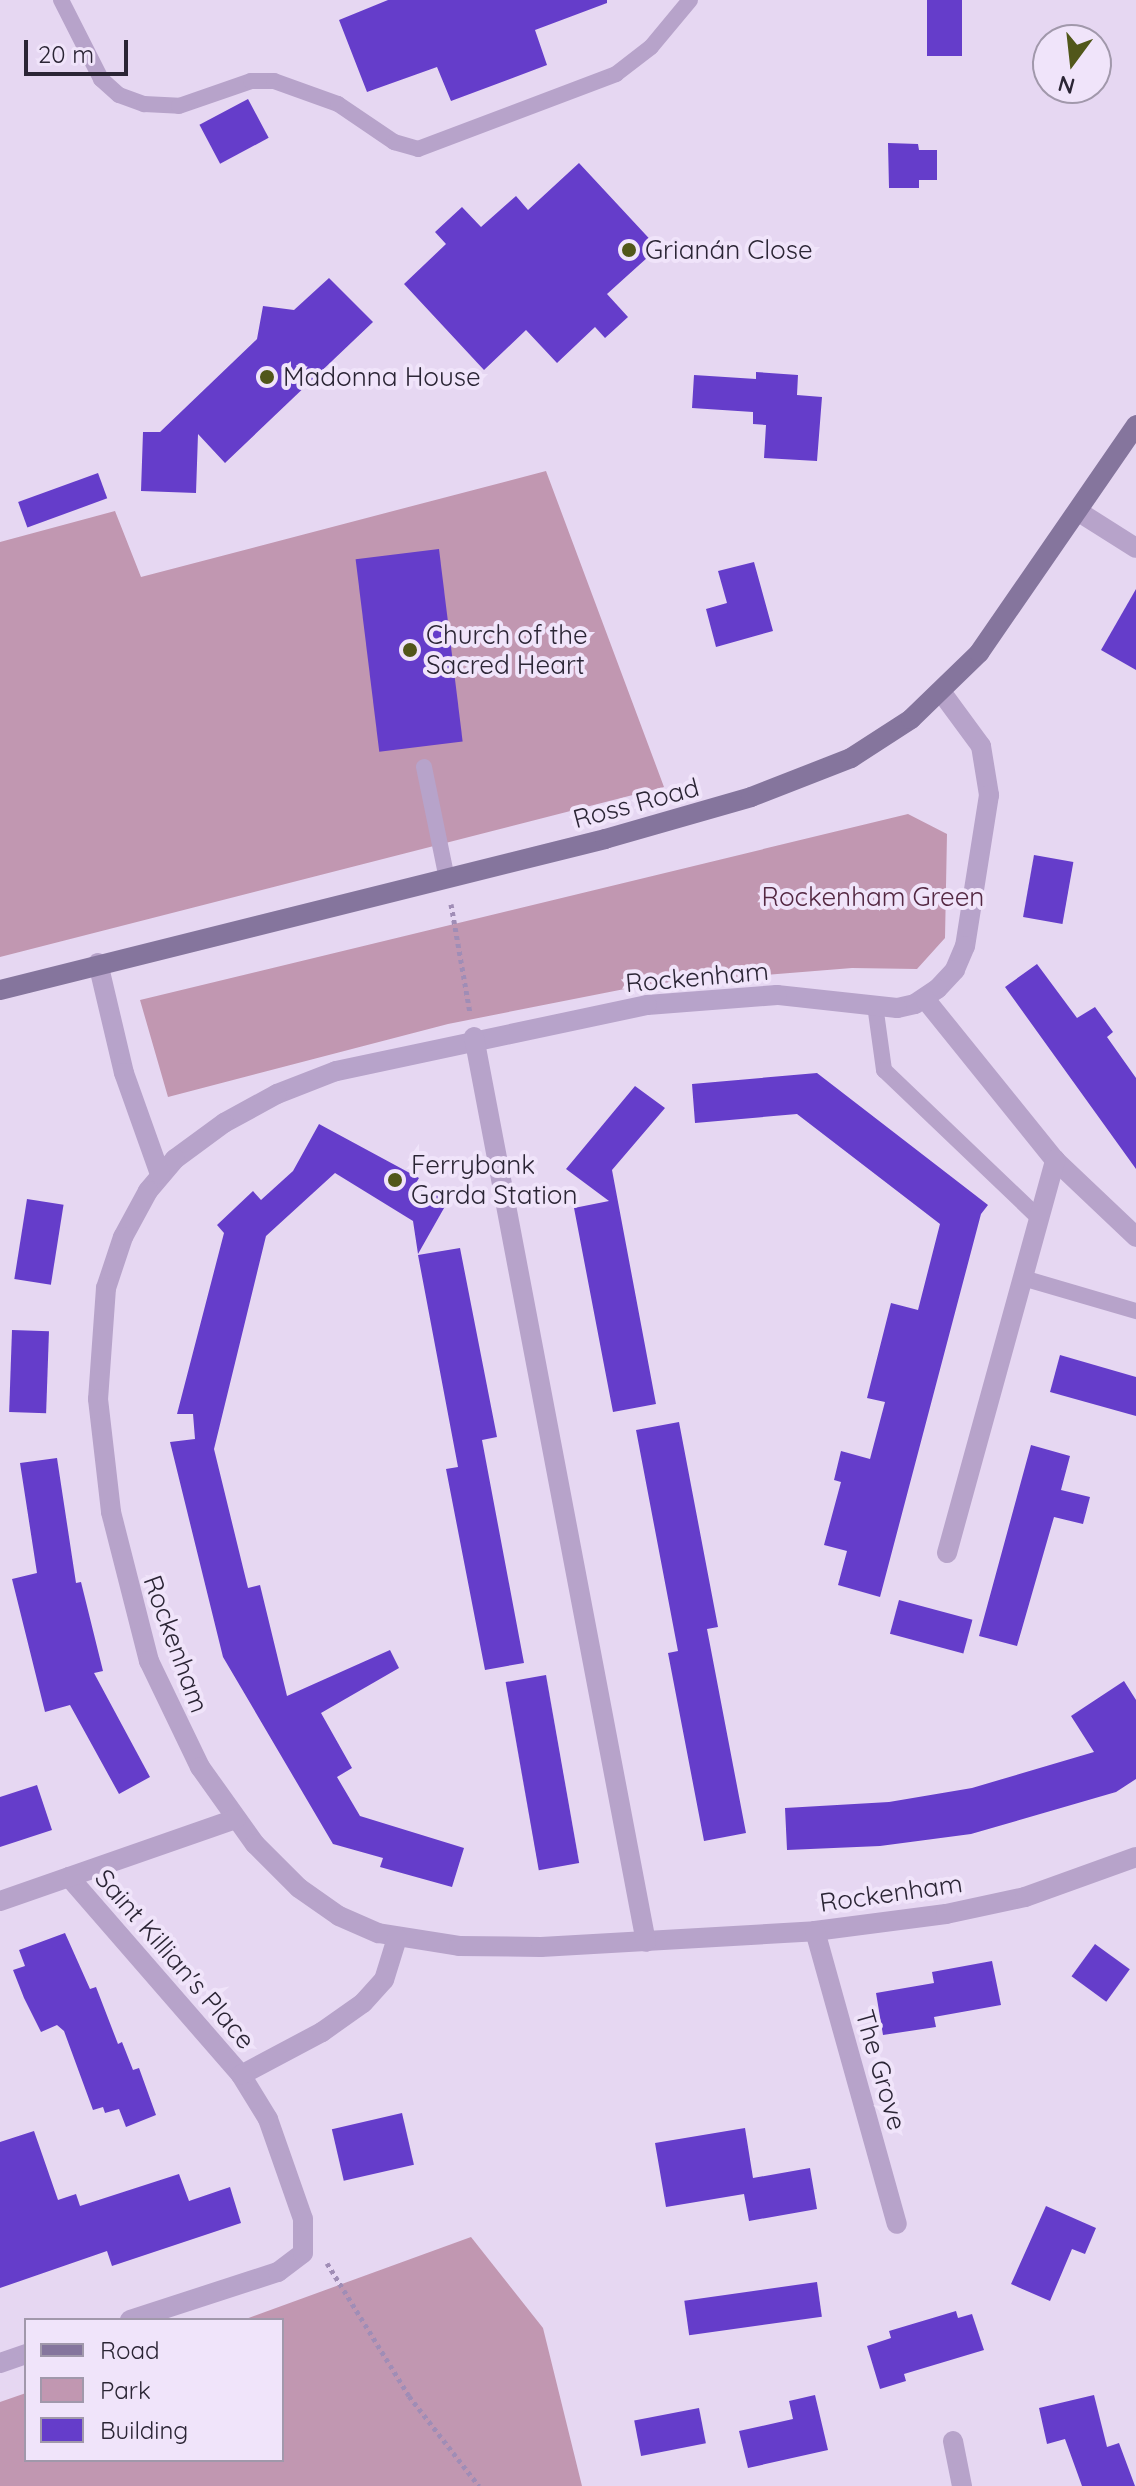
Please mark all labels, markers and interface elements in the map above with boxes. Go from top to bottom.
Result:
scale bar [28,24,132,74]
north arrow [1032,24,1112,104]
text: 20 m [38,39,94,69]
text: N [1055,70,1078,101]
place label: Grianán Close [645,234,813,266]
marker: Grianán Close [620,241,638,259]
place label: Madonna House [283,361,481,393]
marker: Madonna House [258,368,276,386]
place label: Church of the Sacred Heart [426,619,588,680]
marker: Church of the Sacred Heart [401,641,419,659]
street label: Ross Road [570,771,702,835]
park label: Rockenham Green [762,881,984,913]
street label: Rockenham [624,955,770,999]
place label: Ferrybank Garda Station [411,1149,578,1210]
marker: Ferrybank Garda Station [386,1171,404,1189]
street label: Rockenham [137,1571,215,1717]
street label: Saint Killian's Place [88,1863,262,2055]
street label: Rockenham [818,1868,964,1918]
street label: The Grove [849,2006,913,2134]
legend [24,2318,284,2462]
text: Road [100,2335,160,2365]
text: Park [100,2375,151,2405]
text: Building [100,2415,188,2445]

